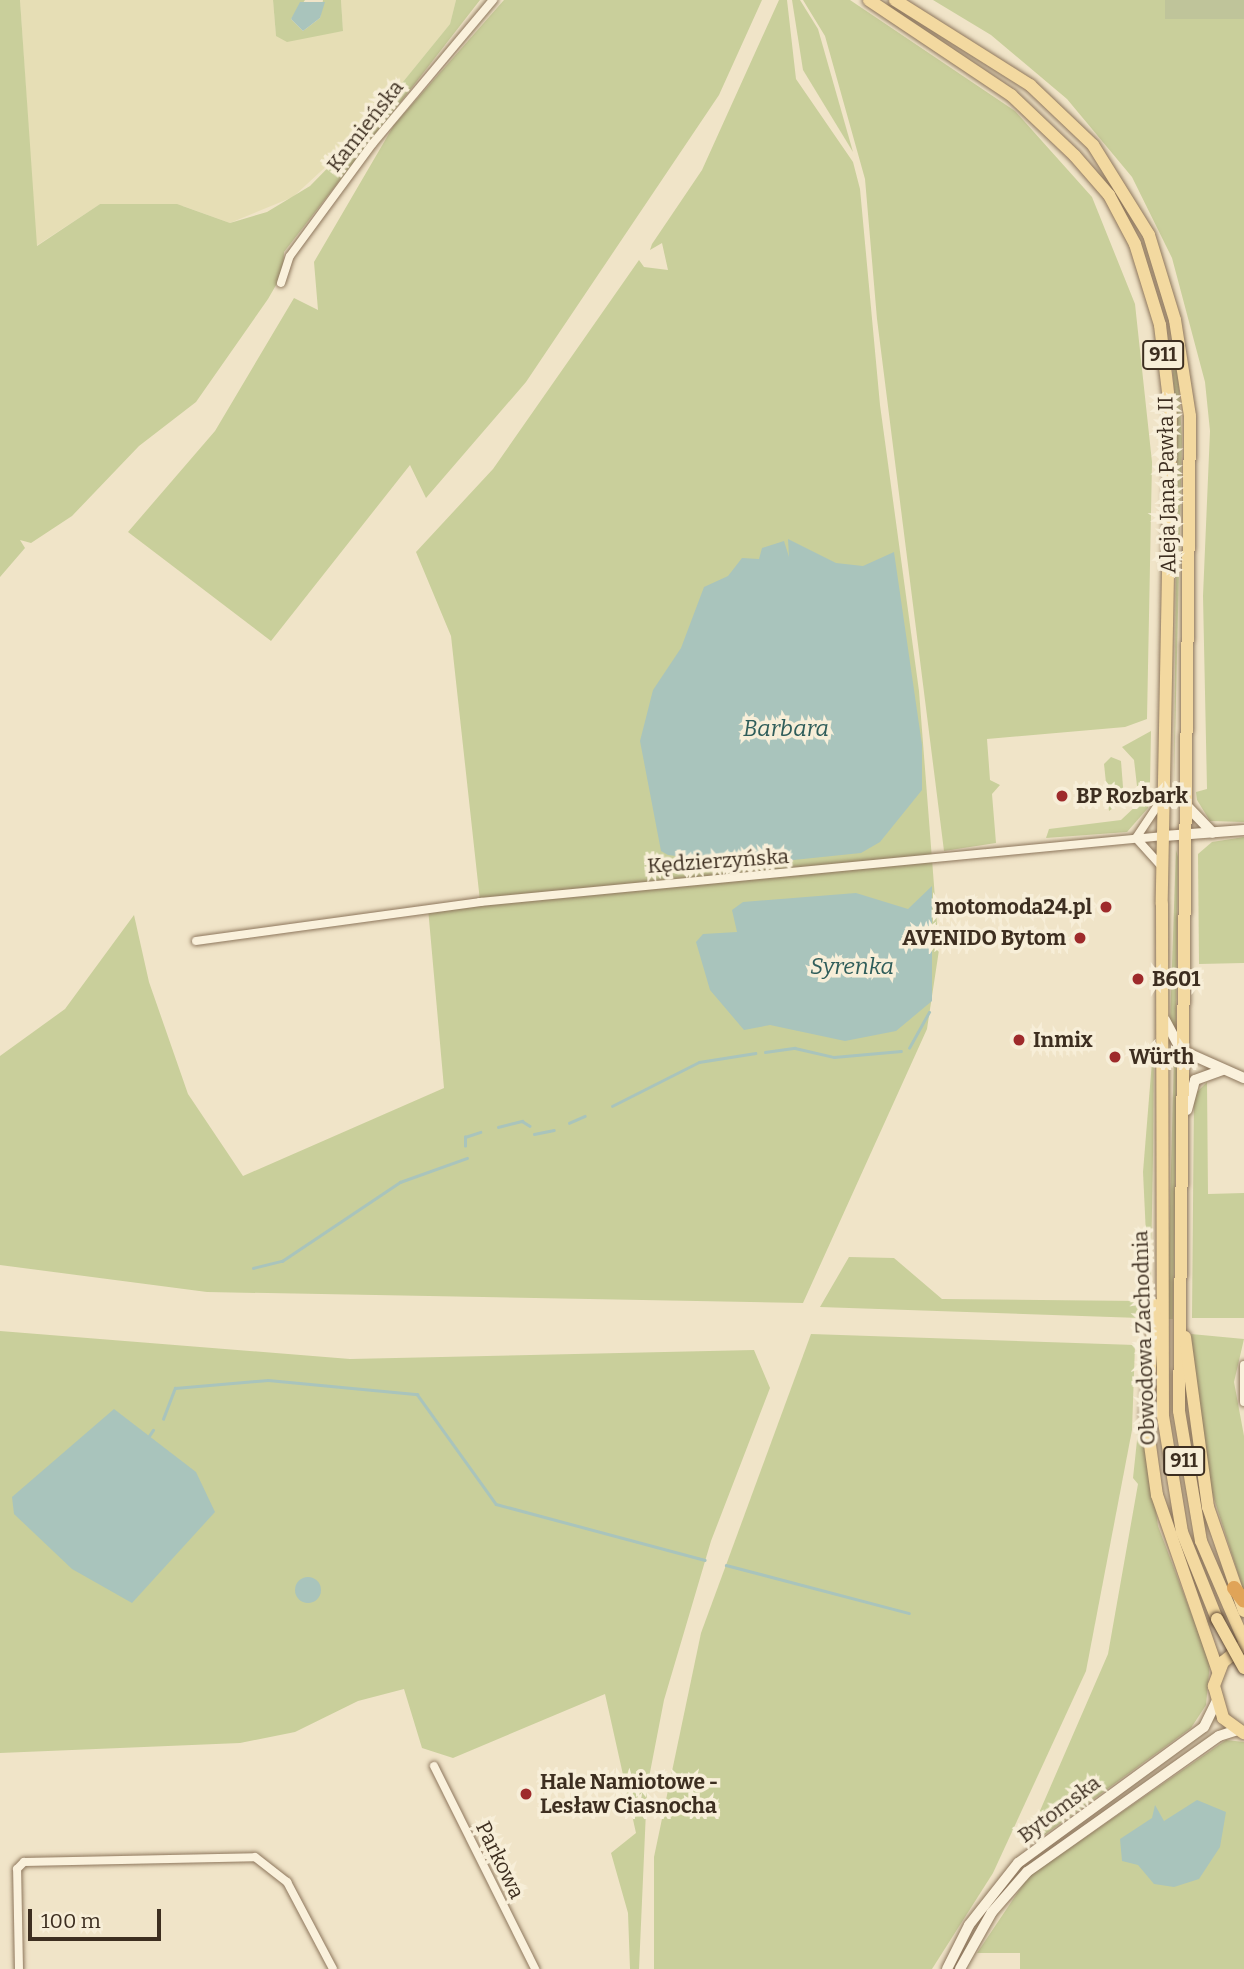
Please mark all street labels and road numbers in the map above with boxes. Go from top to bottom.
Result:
street label: Kamieńska [321,75,409,177]
road number: 911 [1142,340,1184,370]
street label: Aleja Jana Pawła II [1153,396,1181,574]
street label: Kędzierzyńska [646,843,790,879]
street label: Obwodowa Zachodnia [1128,1230,1160,1446]
road number: 911 [1163,1446,1205,1476]
street label: Bytomska [1013,1770,1105,1848]
street label: Parkowa [470,1817,530,1903]

